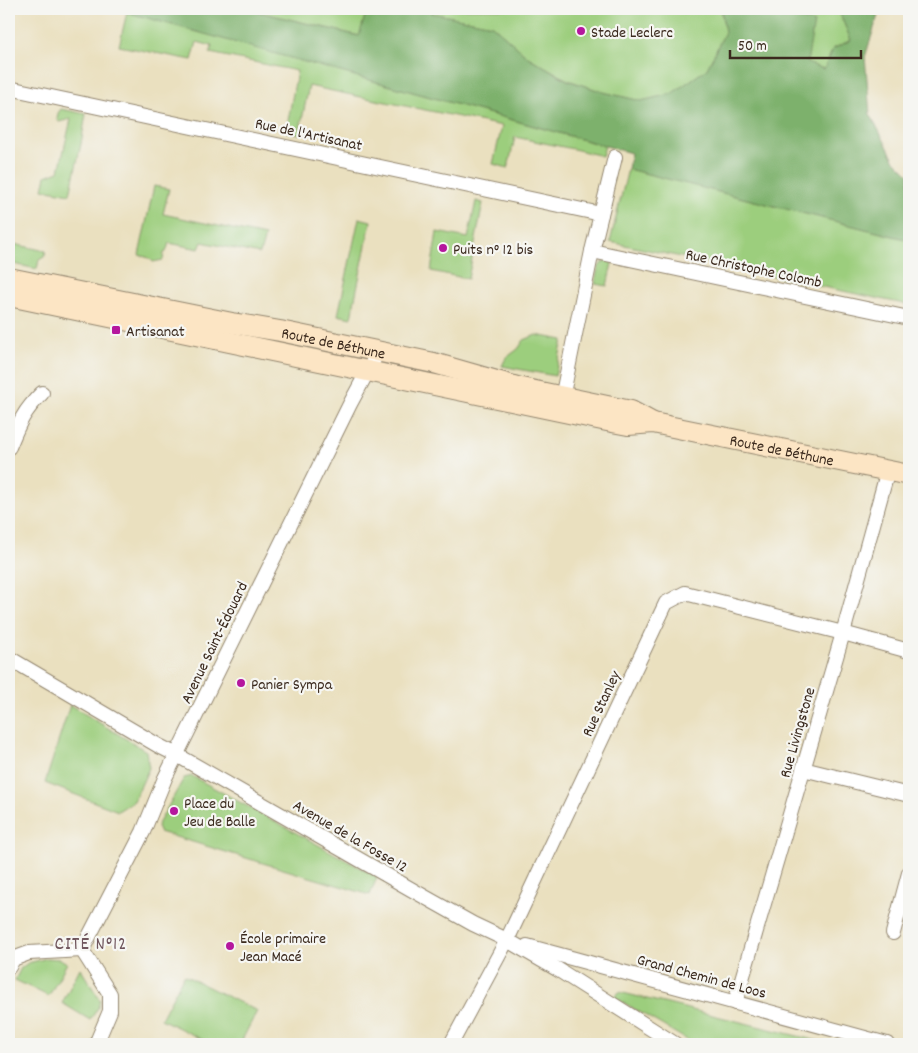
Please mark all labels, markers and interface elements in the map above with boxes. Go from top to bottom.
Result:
place label: Stade Leclerc [591,22,673,45]
marker: Stade Leclerc [575,25,587,37]
scale bar [730,28,862,60]
text: 50 m [738,36,767,58]
street label: Rue de l'Artisanat [253,113,364,158]
place label: Puits n° 12 bis [453,239,534,262]
marker: Puits n° 12 bis [437,242,449,254]
street label: Rue Christophe Colomb [683,244,824,295]
place label: Artisanat [126,321,185,344]
street label: Route de Béthune [279,323,387,367]
marker: Artisanat [110,324,122,336]
street label: Route de Béthune [727,430,836,473]
street label: Avenue Saint-Édouard [176,578,255,708]
street label: Rue Stanley [577,667,628,741]
place label: Panier Sympa [251,674,333,697]
marker: Panier Sympa [235,677,247,689]
street label: Rue Livingstone [775,685,822,781]
place label: Place du Jeu de Balle [184,793,255,834]
street label: Avenue de la Fosse 12 [288,795,412,880]
marker: Place du Jeu de Balle [168,805,180,817]
place label: École primaire Jean Macé [240,928,326,969]
district label: CITÉ N°12 [55,932,127,959]
marker: École primaire Jean Macé [224,940,236,952]
street label: Grand Chemin de Loos [634,949,769,1006]

